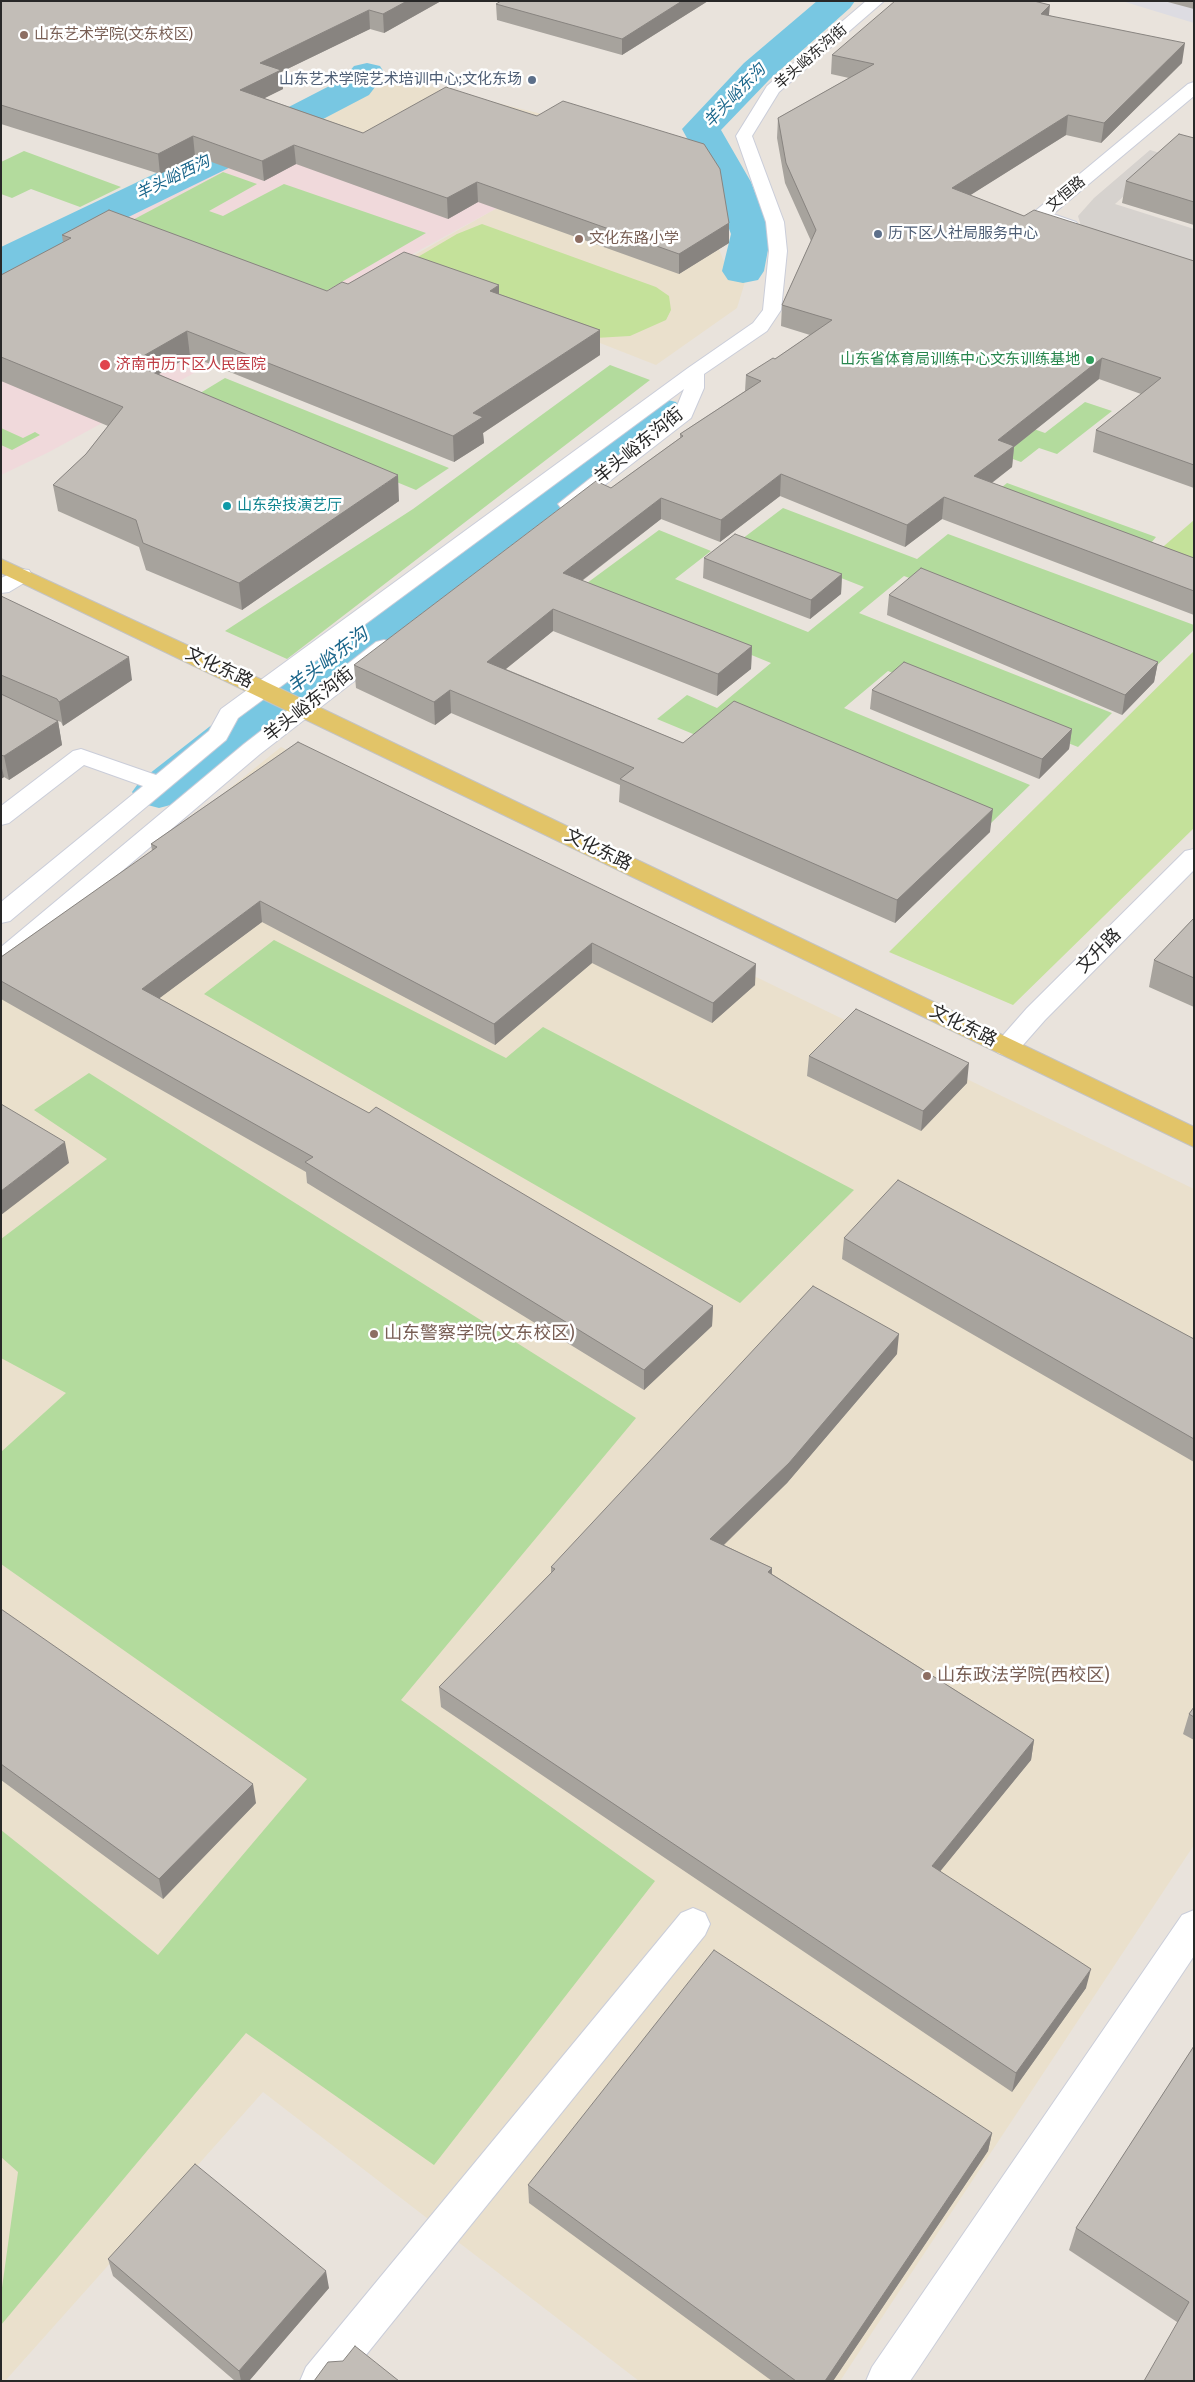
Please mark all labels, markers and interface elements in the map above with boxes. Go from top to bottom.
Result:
street label: 羊头峪东沟街 [771,21,851,93]
place label: 山东艺术学院(文东校区) [34,26,193,44]
marker: 山东艺术学院(文东校区) [18,29,30,41]
water label: 羊头峪东沟 [700,61,770,131]
place label: 山东艺术学院艺术培训中心;文化东场 [279,71,522,89]
marker: 山东艺术学院艺术培训中心;文化东场 [526,74,538,86]
water label: 羊头峪西沟 [133,152,213,204]
street label: 文恒路 [1043,173,1089,215]
place label: 历下区人社局服务中心 [888,225,1038,243]
marker: 历下区人社局服务中心 [872,228,884,240]
place label: 文化东路小学 [589,230,679,248]
marker: 文化东路小学 [573,233,585,245]
place label: 山东省体育局训练中心文东训练基地 [840,351,1080,369]
marker: 山东省体育局训练中心文东训练基地 [1084,354,1096,366]
place label: 济南市历下区人民医院 [116,356,266,374]
marker: 济南市历下区人民医院 [98,358,112,372]
street label: 羊头峪东沟街 [590,404,688,488]
place label: 山东杂技演艺厅 [237,497,342,515]
marker: 山东杂技演艺厅 [221,500,233,512]
water label: 羊头峪东沟 [283,623,373,699]
street label: 文化东路 [182,643,256,693]
street label: 羊头峪东沟街 [260,663,358,747]
street label: 文化东路 [561,825,635,875]
street label: 文升路 [1072,924,1126,978]
street label: 文化东路 [926,1001,1000,1051]
place label: 山东警察学院(文东校区) [384,1323,575,1345]
marker: 山东警察学院(文东校区) [368,1328,380,1340]
place label: 山东政法学院(西校区) [937,1665,1110,1687]
marker: 山东政法学院(西校区) [921,1670,933,1682]

